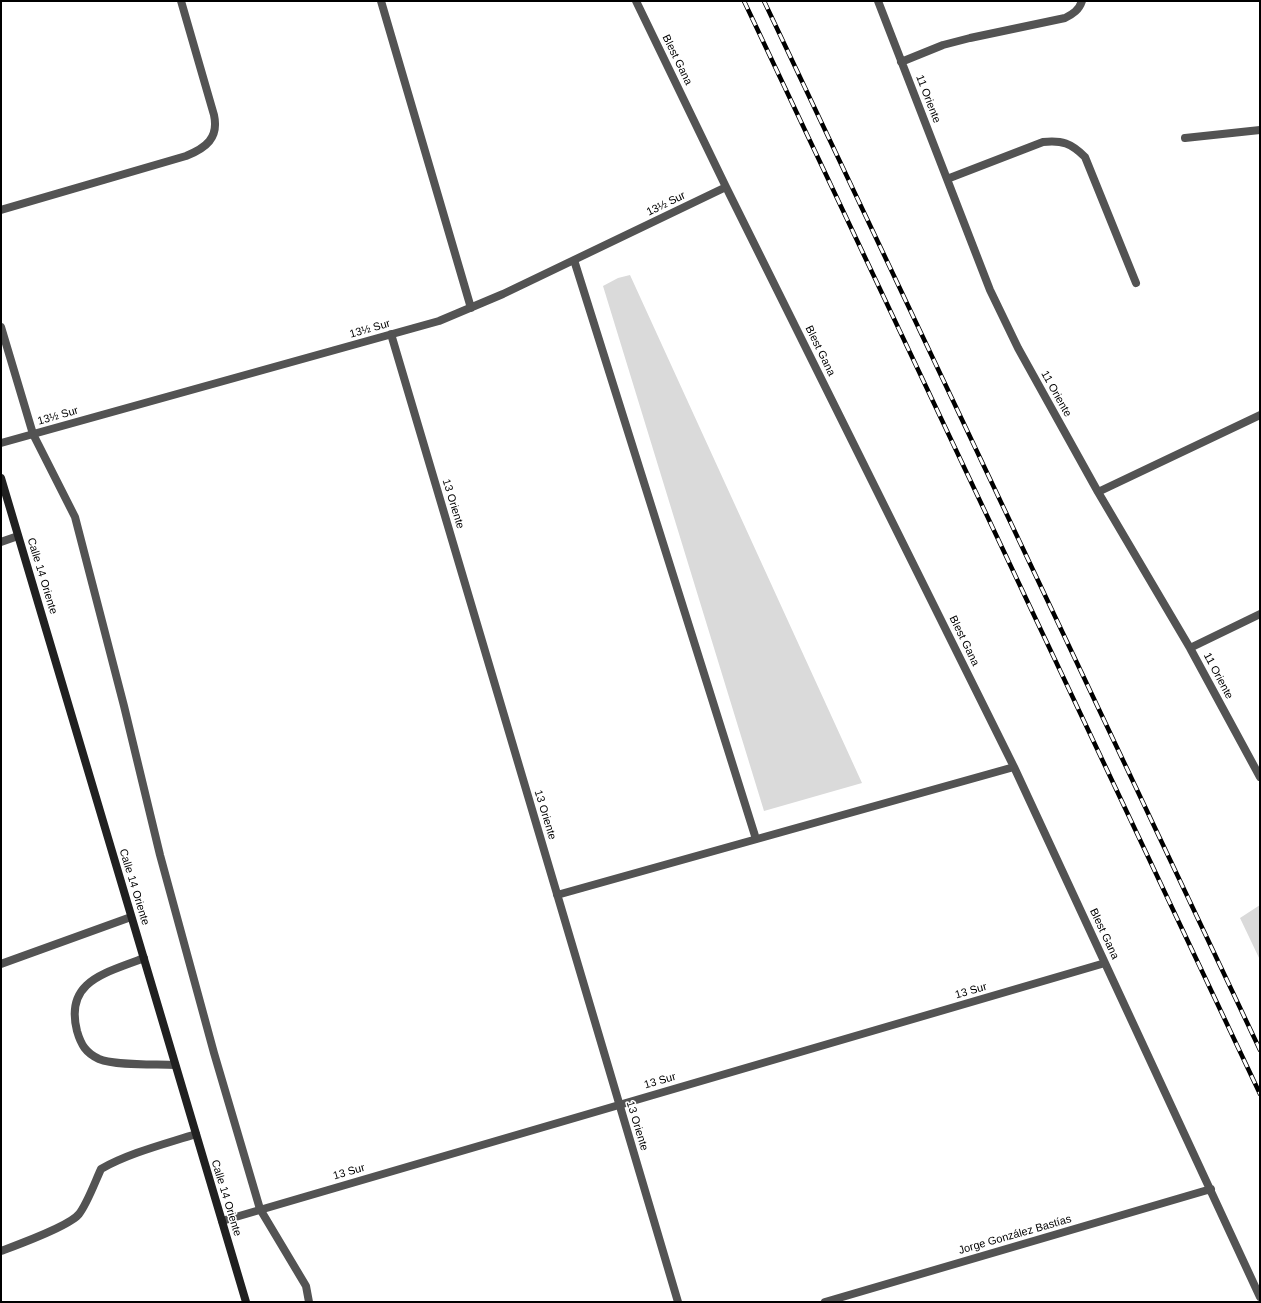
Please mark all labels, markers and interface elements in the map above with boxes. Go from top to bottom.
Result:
street label: Blest Gana [659,33,695,87]
street label: 11 Oriente [913,73,943,125]
street label: 13½ Sur [644,189,688,219]
street label: 13½ Sur [348,317,392,341]
street label: Blest Gana [802,324,838,378]
street label: 11 Oriente [1038,369,1074,419]
street label: 13½ Sur [36,404,80,428]
street label: 13 Oriente [439,478,467,530]
street label: Calle 14 Oriente [24,536,60,616]
street label: Blest Gana [946,614,982,668]
street label: 11 Oriente [1200,651,1236,701]
street label: 13 Oriente [531,789,559,841]
street label: Calle 14 Oriente [116,847,152,927]
street label: Blest Gana [1087,907,1121,961]
street label: 13 Sur [954,980,988,1002]
street label: 13 Sur [643,1070,677,1092]
street label: 13 Oriente [623,1100,651,1152]
street label: Calle 14 Oriente [208,1158,244,1238]
street label: 13 Sur [332,1161,366,1183]
street label: Jorge González Bastías [957,1213,1073,1257]

